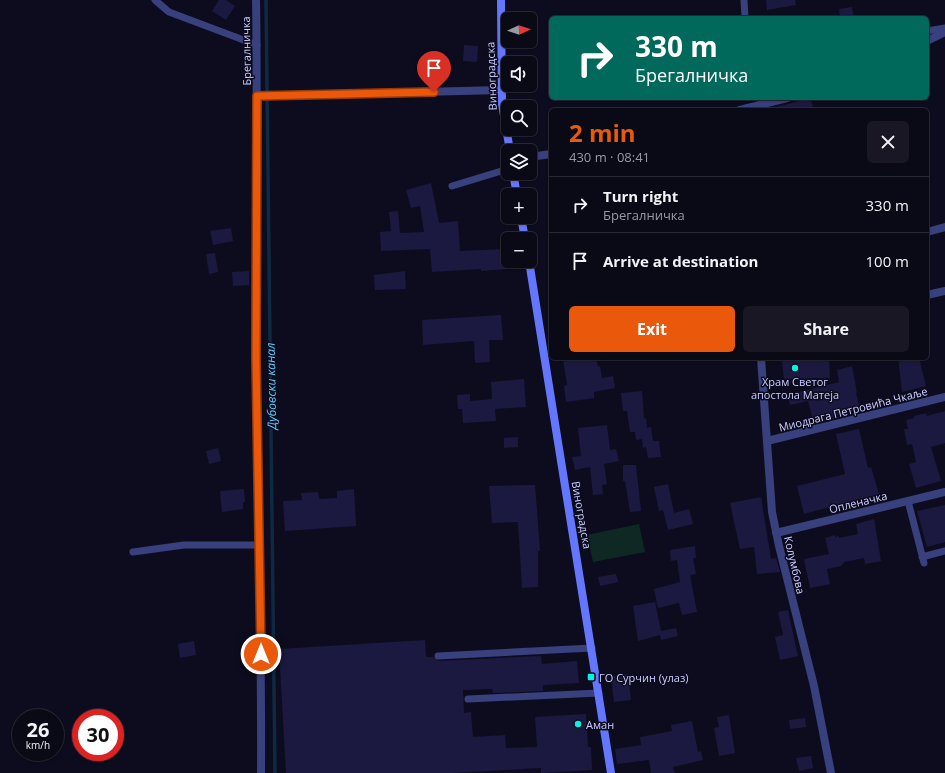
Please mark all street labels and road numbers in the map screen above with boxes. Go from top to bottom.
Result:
street label: Брегалничка [238,16,254,86]
street label: Виноградска [482,41,500,111]
street label: Миодрага Петровића Чкаље [777,383,929,435]
street label: Виноградска [569,480,595,550]
street label: Опленачка [827,488,889,516]
street label: Колумбова [781,535,809,595]

